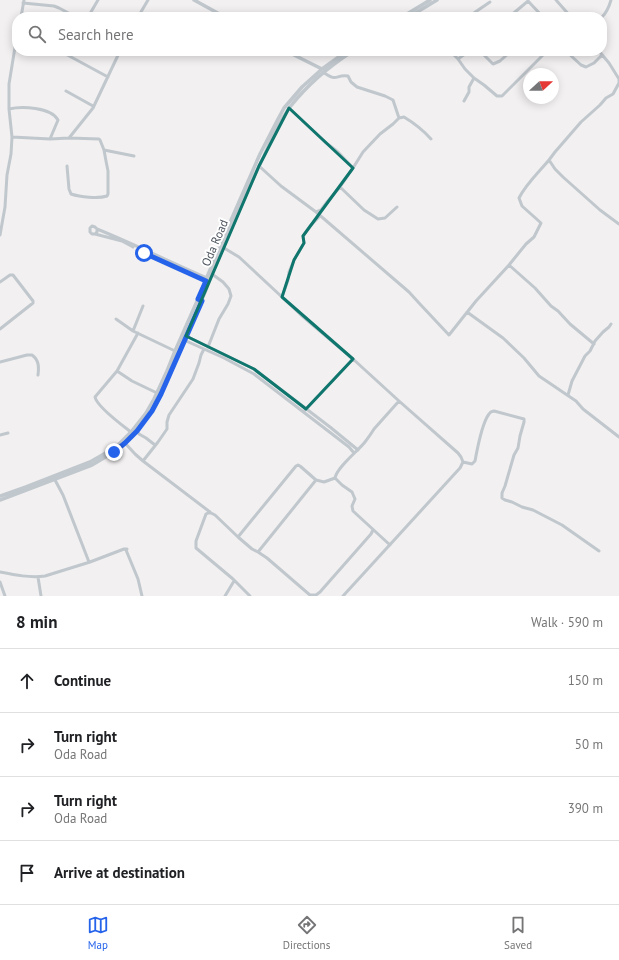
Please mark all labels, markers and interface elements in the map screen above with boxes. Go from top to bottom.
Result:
search box [12,12,607,56]
icon: search [26,23,48,45]
text: Search here [58,25,134,44]
north arrow [523,68,559,104]
street label: Oda Road [198,217,231,268]
route start [135,244,153,262]
route end [105,443,123,461]
text: 8 min [16,611,57,633]
text: Walk · 590 m [531,614,603,631]
icon: ahead [16,670,38,692]
text: Continue [54,671,111,690]
text: 150 m [568,672,603,689]
text: Turn right [54,727,117,746]
icon: right [16,734,38,756]
text: 50 m [575,736,603,753]
text: Oda Road [54,746,107,763]
text: Turn right [54,791,117,810]
icon: right [16,798,38,820]
text: 390 m [568,800,603,817]
text: Oda Road [54,810,107,827]
icon: arrive [16,862,38,884]
text: Arrive at destination [54,863,185,882]
tab: Map [87,914,109,952]
tab: Directions [283,914,330,952]
tab: Saved [504,914,532,952]

